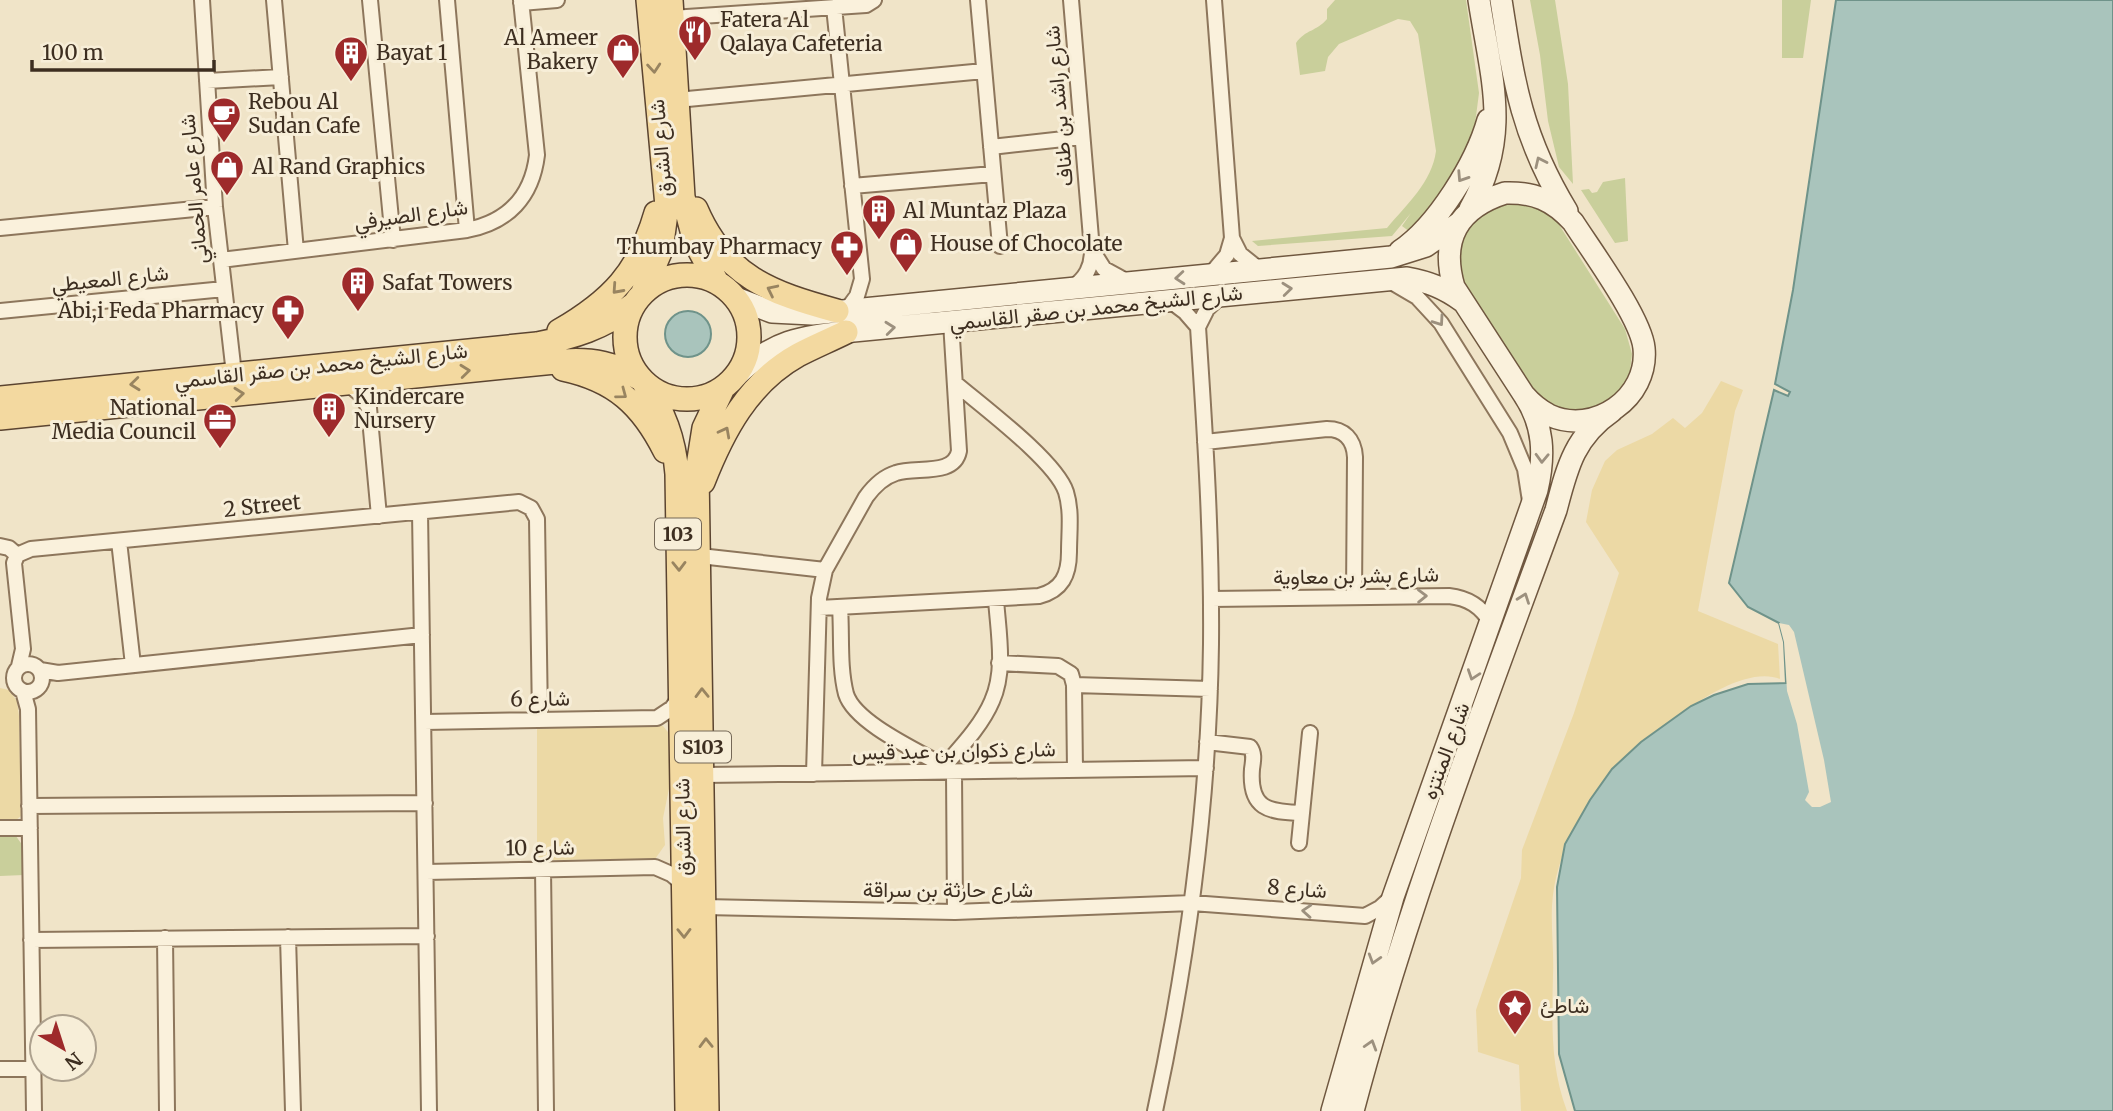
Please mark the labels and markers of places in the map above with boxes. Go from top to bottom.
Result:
place label: Fatera Al Qalaya Cafeteria [720,6,883,57]
restaurant icon: Fatera Al Qalaya Cafeteria [676,13,714,62]
place label: Al Ameer Bakery [503,24,599,75]
shop icon: Al Ameer Bakery [604,31,642,80]
building icon: Bayat 1 [332,34,370,83]
place label: Bayat 1 [376,39,447,66]
place label: Rebou Al Sudan Cafe [248,88,360,139]
cafe icon: Rebou Al Sudan Cafe [205,95,243,144]
shop icon: Al Rand Graphics [208,148,246,197]
place label: Al Rand Graphics [251,153,425,180]
building icon: Al Muntaz Plaza [860,192,898,241]
place label: Al Muntaz Plaza [902,197,1067,224]
shop icon: House of Chocolate [887,225,925,274]
pharmacy icon: Thumbay Pharmacy [828,228,866,277]
place label: House of Chocolate [930,230,1122,257]
place label: Thumbay Pharmacy [617,233,823,260]
building icon: Safat Towers [339,264,377,313]
place label: Safat Towers [382,269,513,296]
pharmacy icon: Abi,i Feda Pharmacy [269,292,307,341]
place label: Abi,i Feda Pharmacy [57,297,265,324]
place label: Kindercare Nursery [354,383,464,434]
building icon: Kindercare Nursery [310,390,348,439]
place label: National Media Council [52,394,196,445]
office icon: National Media Council [201,401,239,450]
place icon: شاطئ [1496,987,1534,1036]
place label: شاطئ [1540,992,1589,1019]

